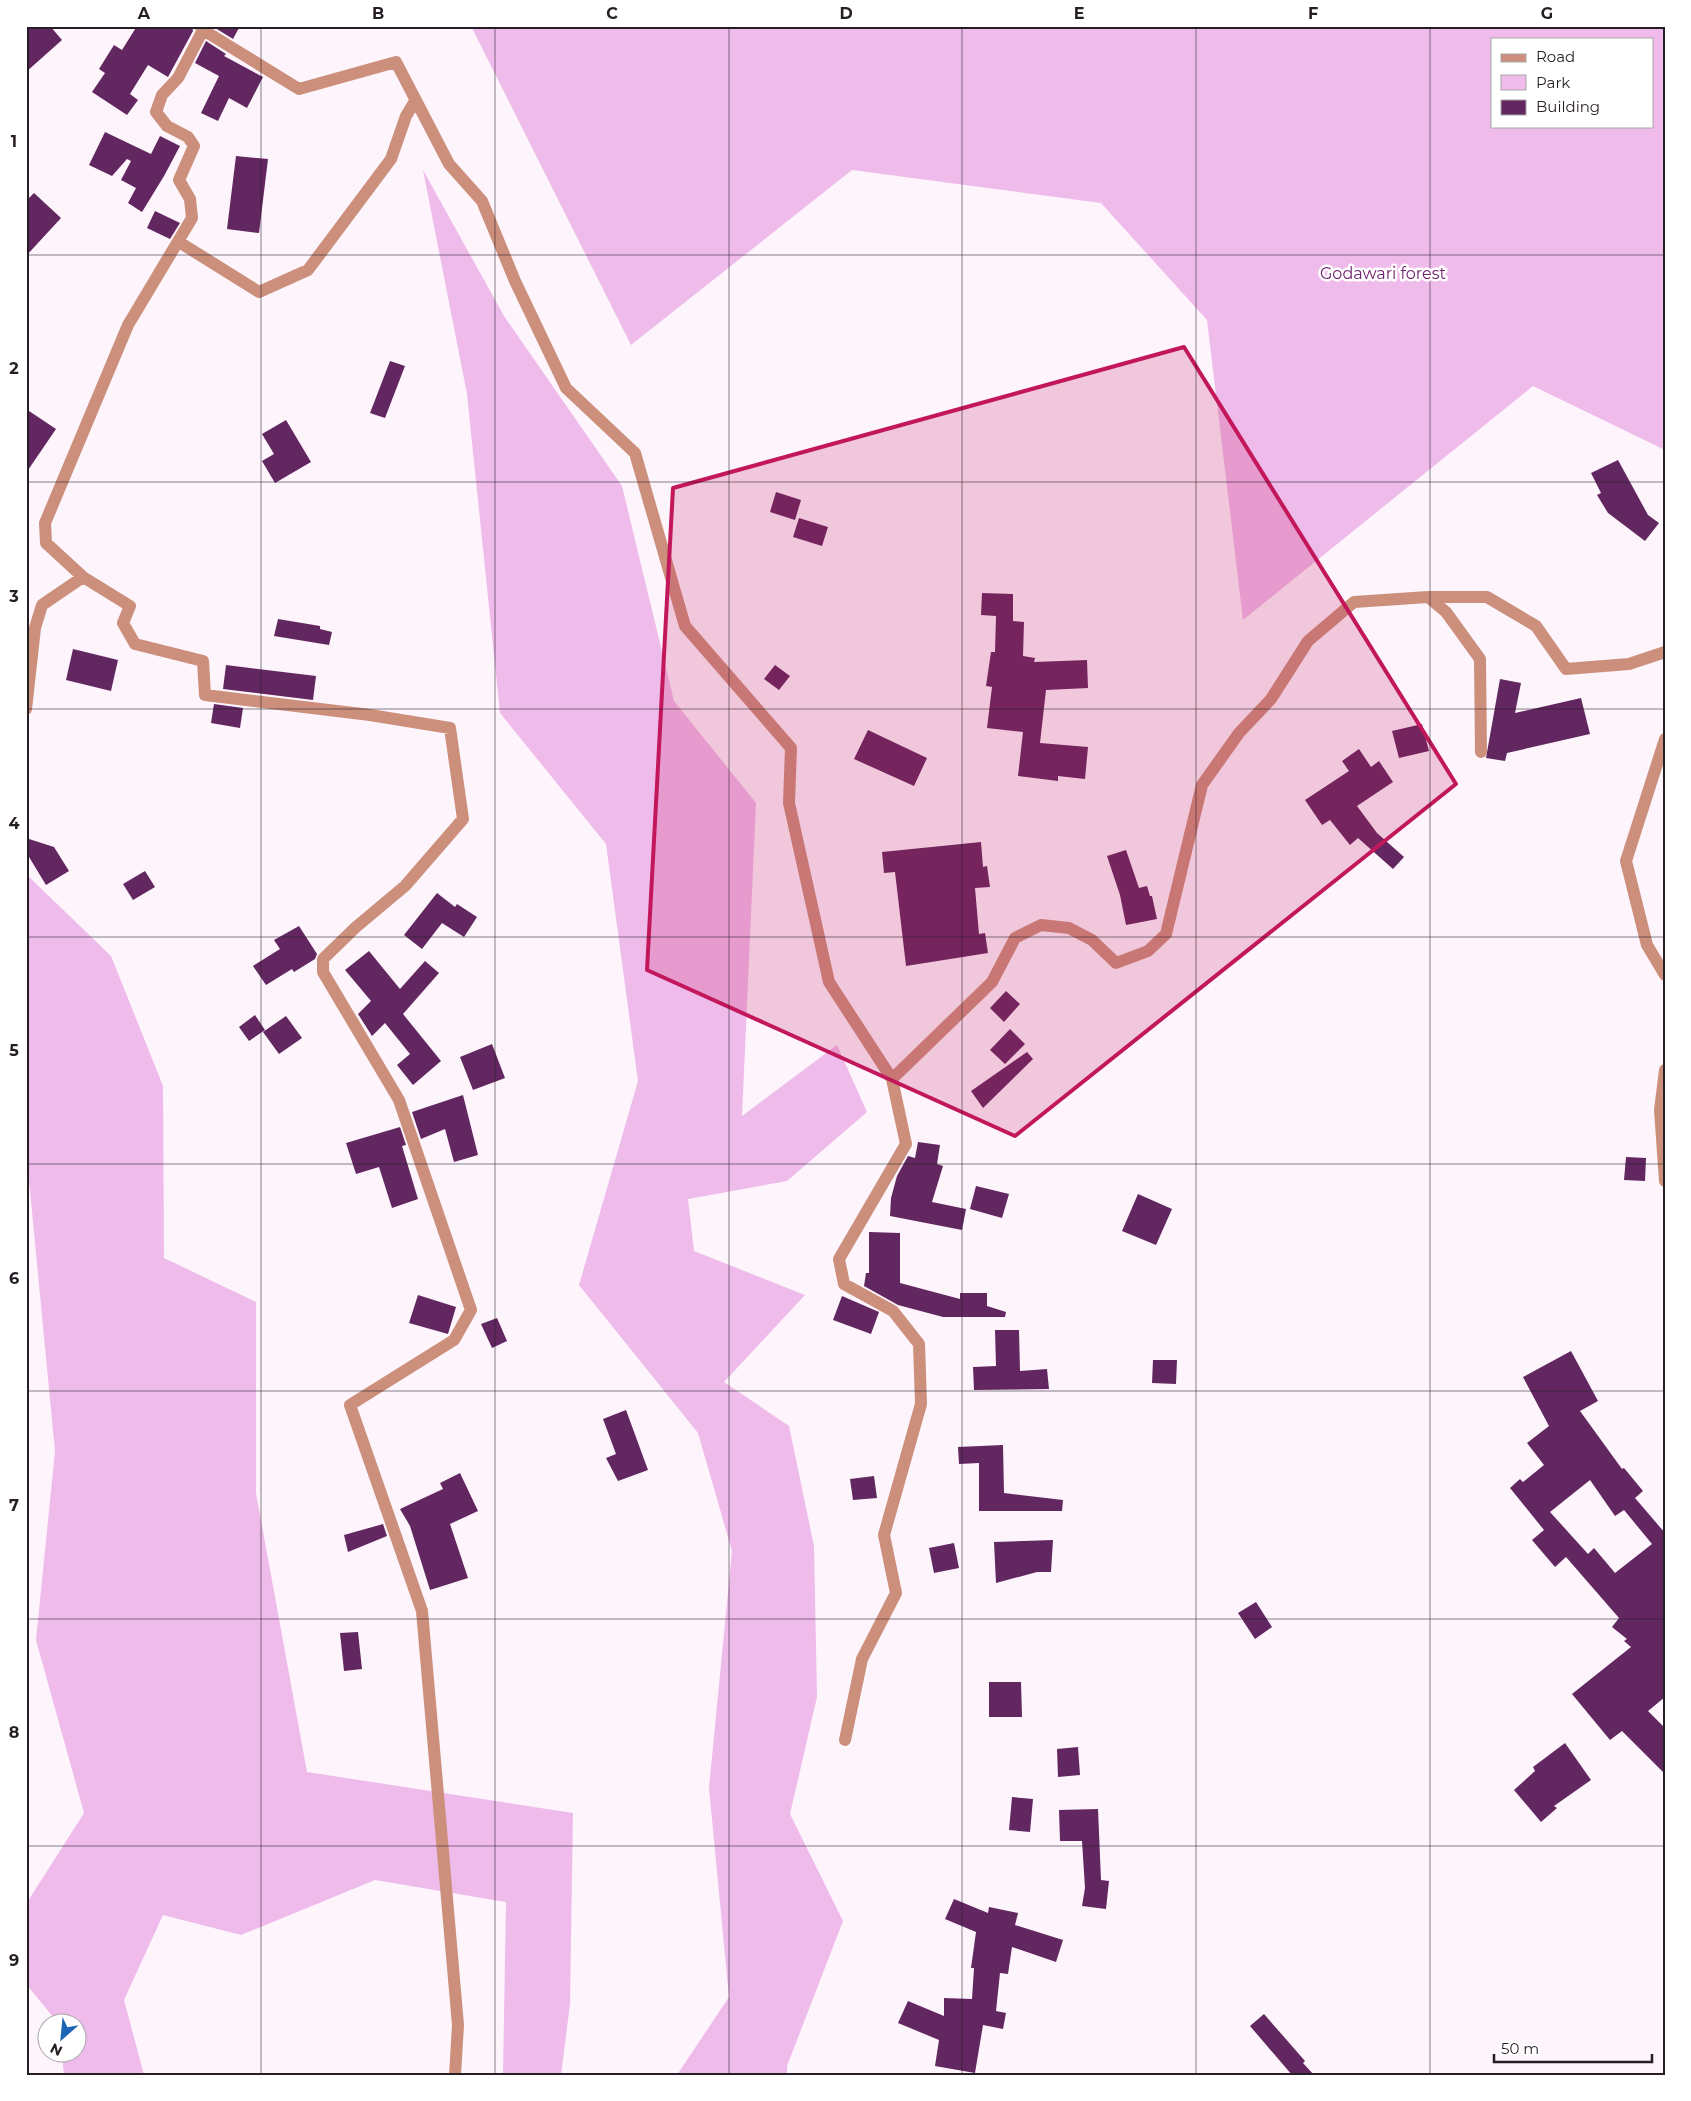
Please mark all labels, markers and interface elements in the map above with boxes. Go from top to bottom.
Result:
text: A [137,4,151,23]
text: B [372,4,384,23]
text: C [606,4,618,23]
text: D [839,4,853,23]
text: E [1074,4,1084,23]
text: F [1308,4,1318,23]
text: G [1541,4,1553,23]
legend [1491,38,1654,128]
text: Road [1536,47,1575,66]
text: Park [1536,73,1570,92]
text: Building [1536,97,1600,116]
text: 1 [11,132,17,151]
park label: Godawari forest [1320,264,1446,283]
text: 2 [9,359,19,378]
text: 3 [8,587,19,606]
text: 4 [8,814,20,833]
text: 5 [9,1041,19,1060]
text: 6 [9,1269,19,1288]
text: 7 [9,1496,19,1515]
text: 8 [9,1723,19,1742]
text: 9 [9,1951,19,1970]
north arrow [38,2014,88,2064]
scale bar [1494,2031,1651,2063]
text: N [47,2039,65,2060]
text: 50 m [1501,2039,1539,2058]

